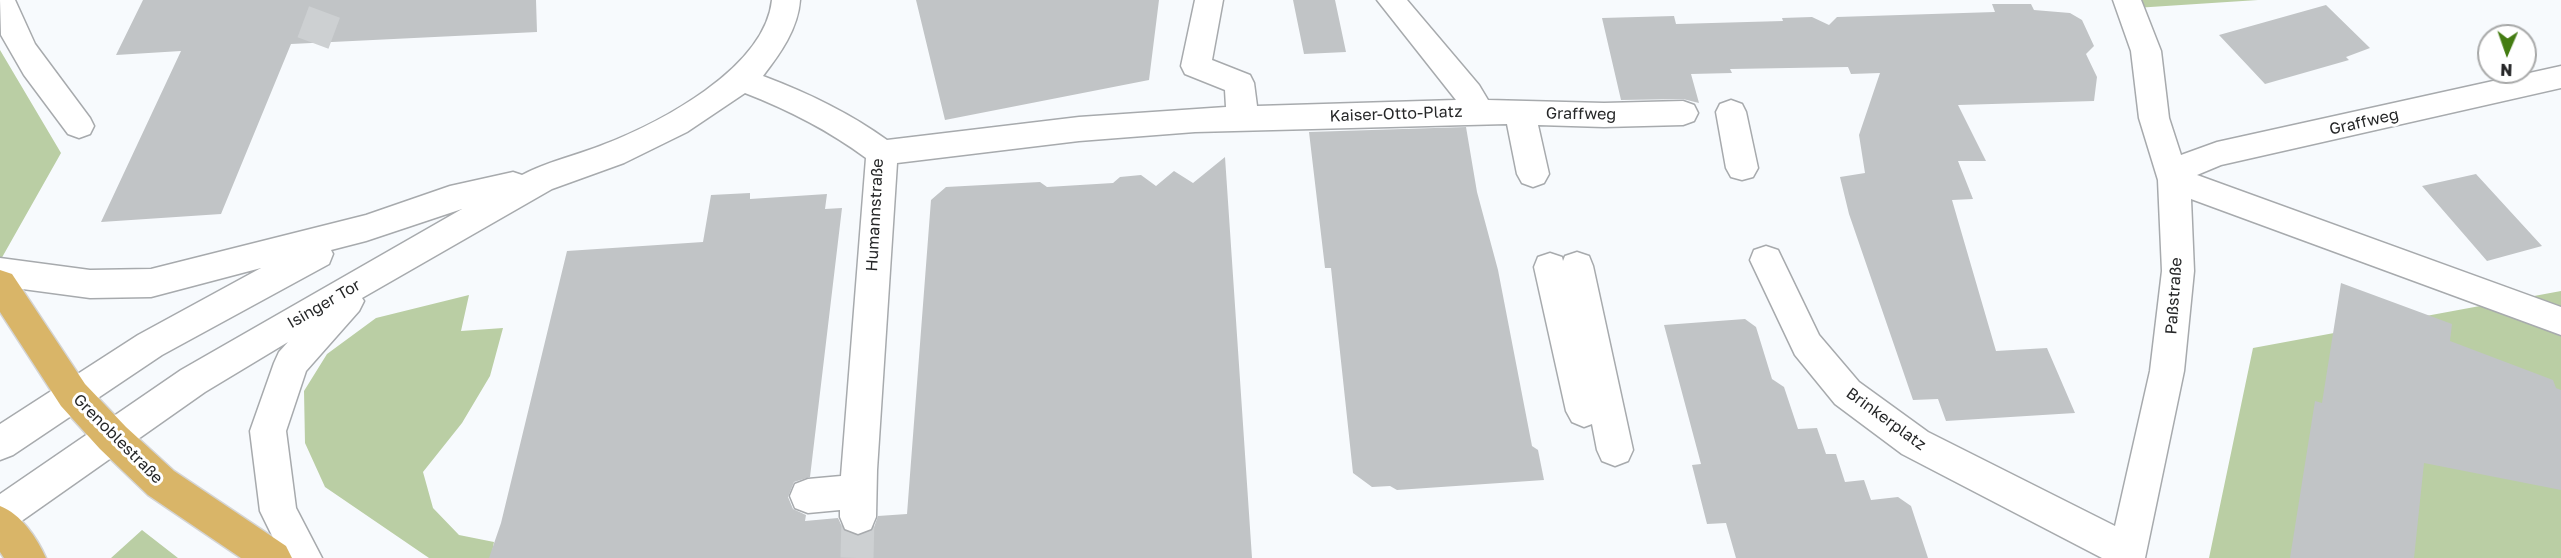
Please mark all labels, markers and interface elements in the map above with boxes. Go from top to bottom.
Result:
north arrow [2477,24,2537,84]
text: N [2500,60,2513,80]
street label: Kaiser-Otto-Platz [1329,102,1463,126]
street label: Graffweg [1546,104,1616,124]
street label: Graffweg [2328,105,2400,139]
street label: Humannstraße [862,158,888,272]
street label: Paßstraße [2162,257,2186,335]
street label: Isinger Tor [284,275,364,333]
street label: Brinkerplatz [1842,384,1930,454]
street label: Grenoblestraße [69,390,167,488]

